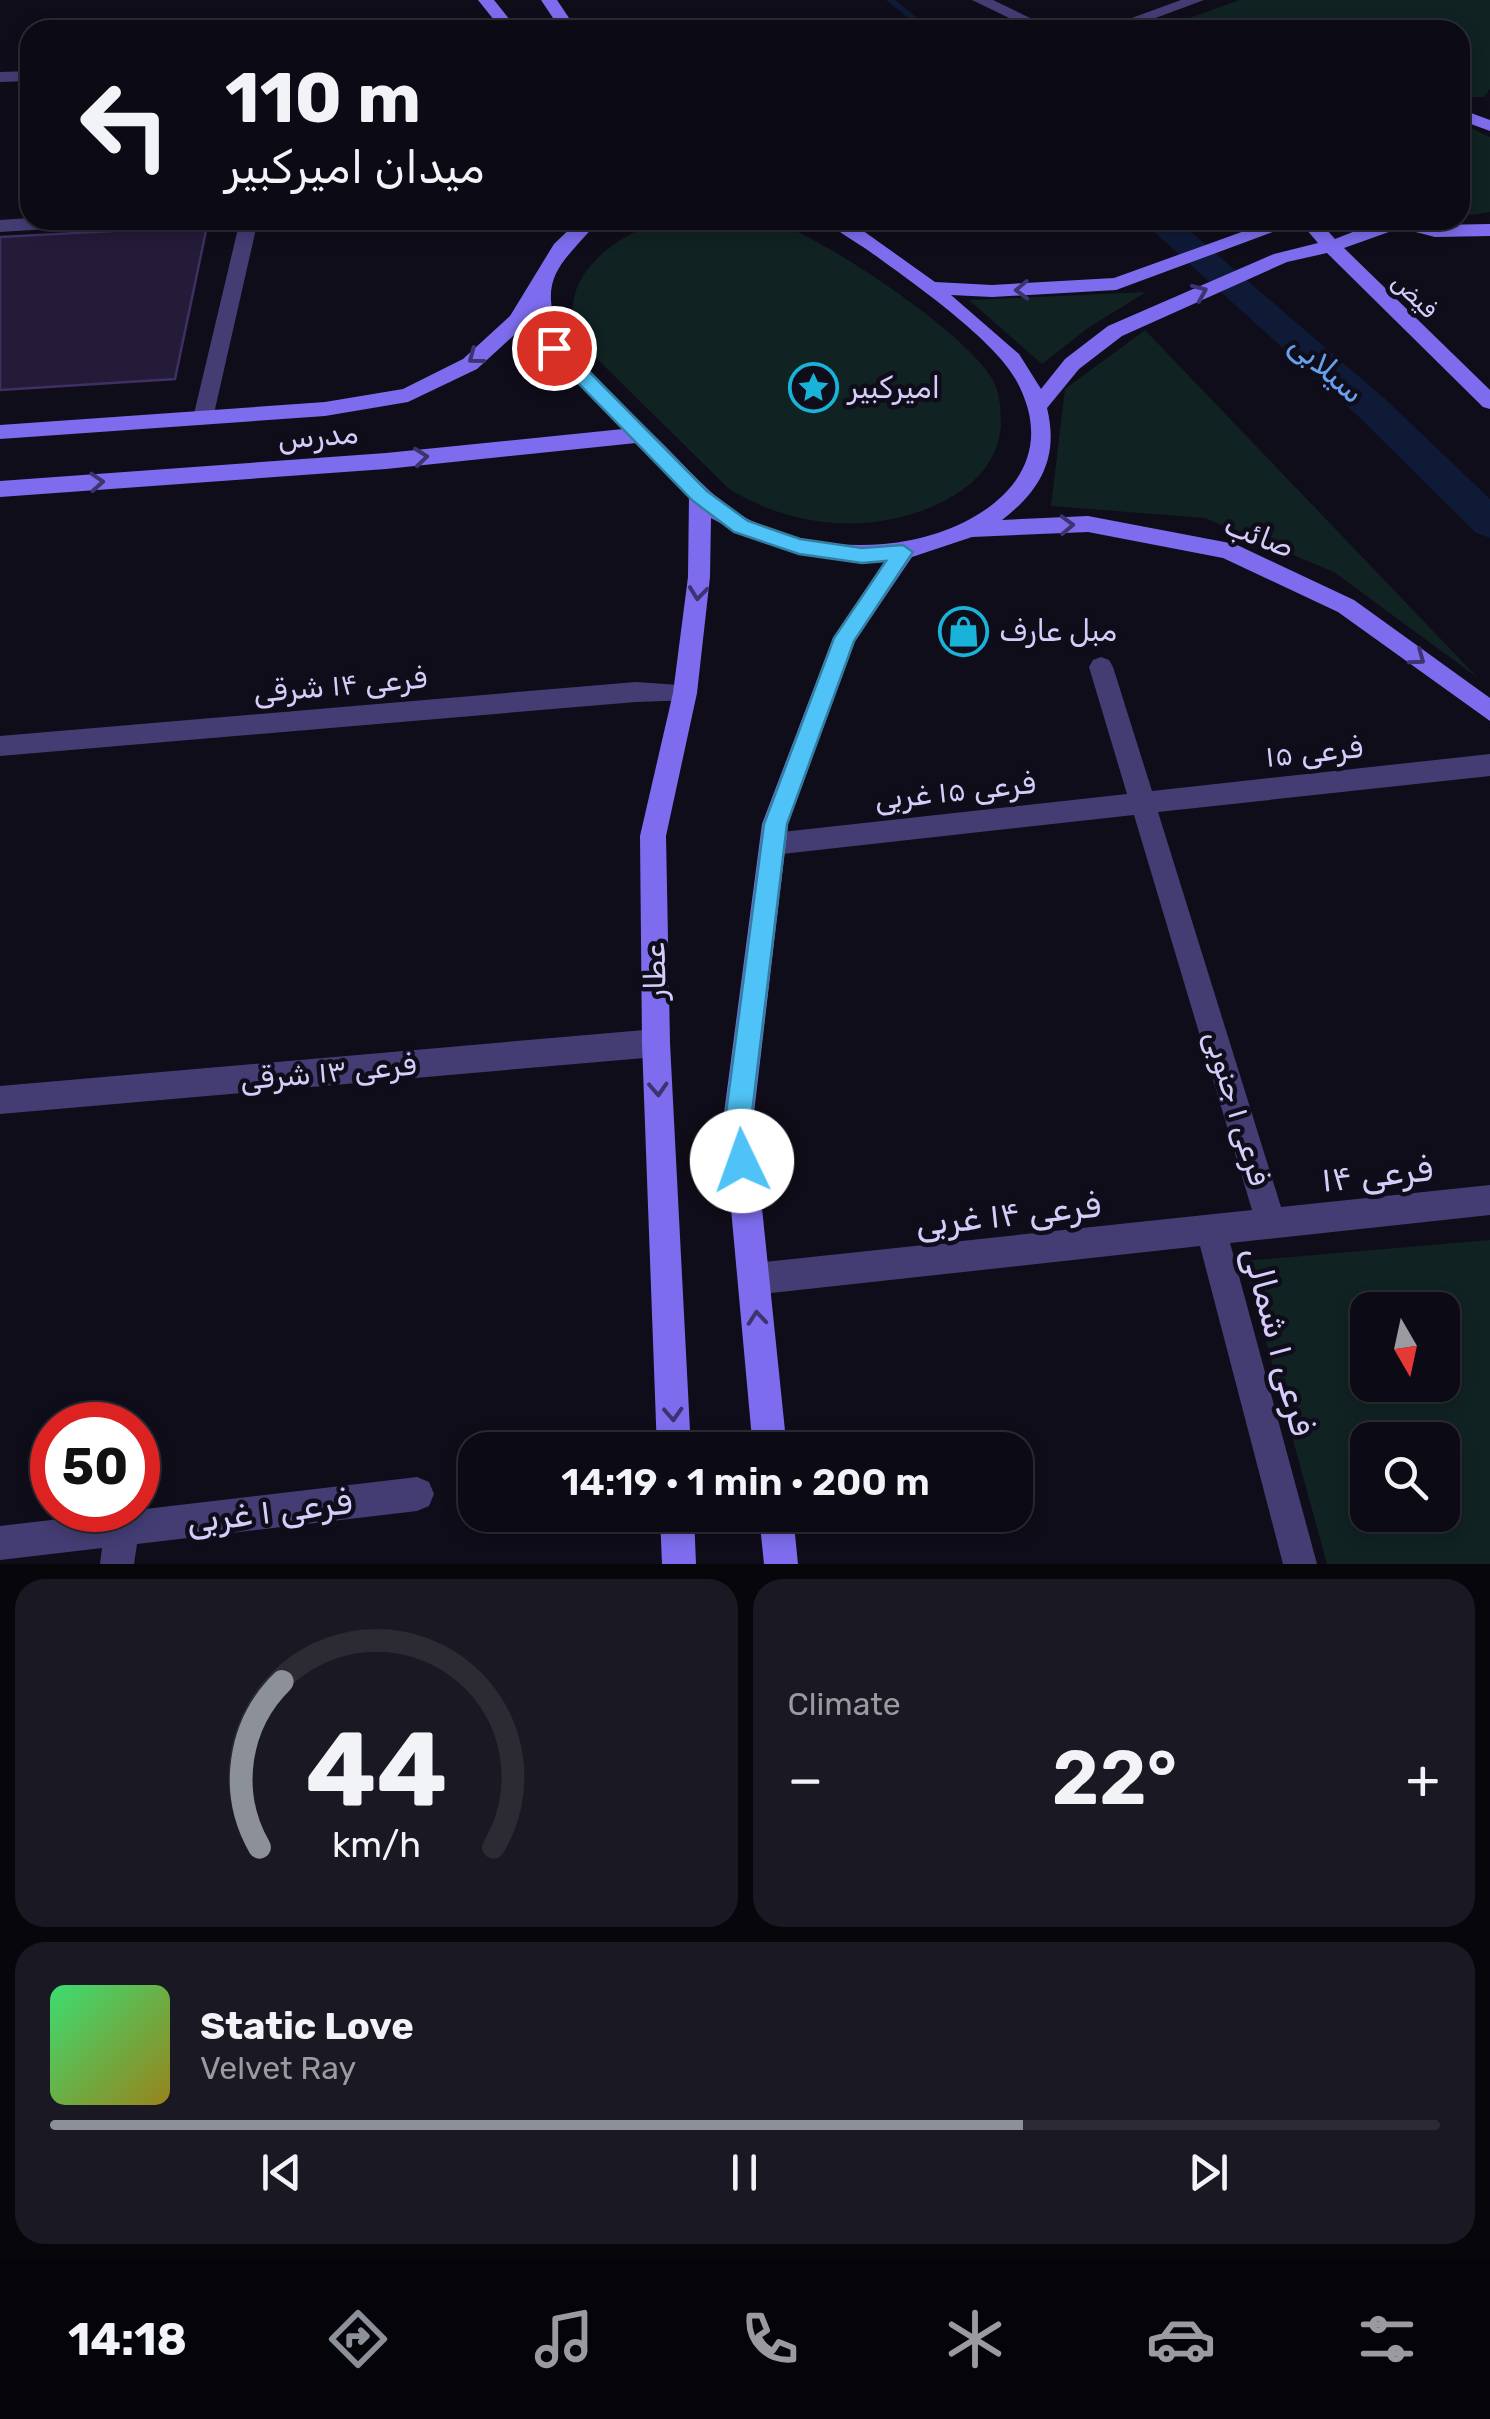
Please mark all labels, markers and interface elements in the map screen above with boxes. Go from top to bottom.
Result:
text: 110 m [225,57,421,140]
icon: left [60,60,190,190]
text: میدان امیرکبیر [225,141,485,194]
street label: فیض [1386,267,1444,324]
one-way arrow [1013,279,1029,300]
one-way arrow [1190,284,1208,304]
pin [512,306,597,391]
icon: arrive [527,321,582,376]
water label: سیلابی [1281,325,1373,411]
one-way arrow [468,346,486,363]
place icon: امیرکبیر [787,362,839,414]
place label: امیرکبیر [846,370,940,406]
street label: مدرس [276,415,360,457]
one-way arrow [414,447,430,468]
one-way arrow [90,472,106,493]
street label: صائب [1219,506,1299,566]
one-way arrow [1059,515,1075,536]
one-way arrow [687,586,709,602]
shop icon: مبل عارف [938,605,990,657]
place label: مبل عارف [999,613,1117,649]
one-way arrow [1407,646,1425,664]
street label: فرعی ۱۴ شرقی [251,659,429,711]
street label: فرعی ۱۵ [1263,729,1365,775]
street label: فرعی ۱۵ غربی [873,765,1037,817]
street label: عطار [637,942,674,1002]
street label: فرعی ۱ جنوبی [1196,1026,1278,1190]
street label: فرعی ۱۳ شرقی [238,1046,418,1098]
one-way arrow [647,1081,668,1097]
position arrow [690,1109,794,1213]
street label: فرعی ۱۴ [1319,1147,1435,1201]
street label: فرعی ۱۴ غربی [913,1183,1103,1245]
street label: فرعی ۱ شمالی [1234,1242,1324,1440]
north arrow [1350,1292,1460,1402]
map controls [1350,1292,1460,1532]
one-way arrow [747,1310,769,1326]
speed limit sign: 50 [30,1402,160,1532]
one-way arrow [662,1406,683,1422]
button: search [1350,1422,1460,1532]
text: 14:19 · 1 min · 200 m [561,1459,930,1505]
street label: فرعی ۱ غربی [184,1480,354,1542]
text: Climate [788,1685,901,1723]
text: 44 [305,1708,447,1831]
text: 22° [1052,1734,1177,1823]
text: − [788,1747,823,1812]
text: + [1406,1747,1440,1812]
text: km/h [332,1824,421,1866]
text: Static Love [200,2003,414,2049]
text: Velvet Ray [200,2049,356,2087]
icon: previous [254,2145,309,2200]
icon: pause [717,2145,772,2200]
icon: next [1181,2145,1236,2200]
icon: directions [323,2304,393,2374]
icon: music [529,2304,599,2374]
icon: phone [735,2304,805,2374]
icon: climate [940,2304,1010,2374]
icon: car [1146,2304,1216,2374]
icon: filters [1352,2304,1422,2374]
text: 14:18 [68,2313,187,2366]

